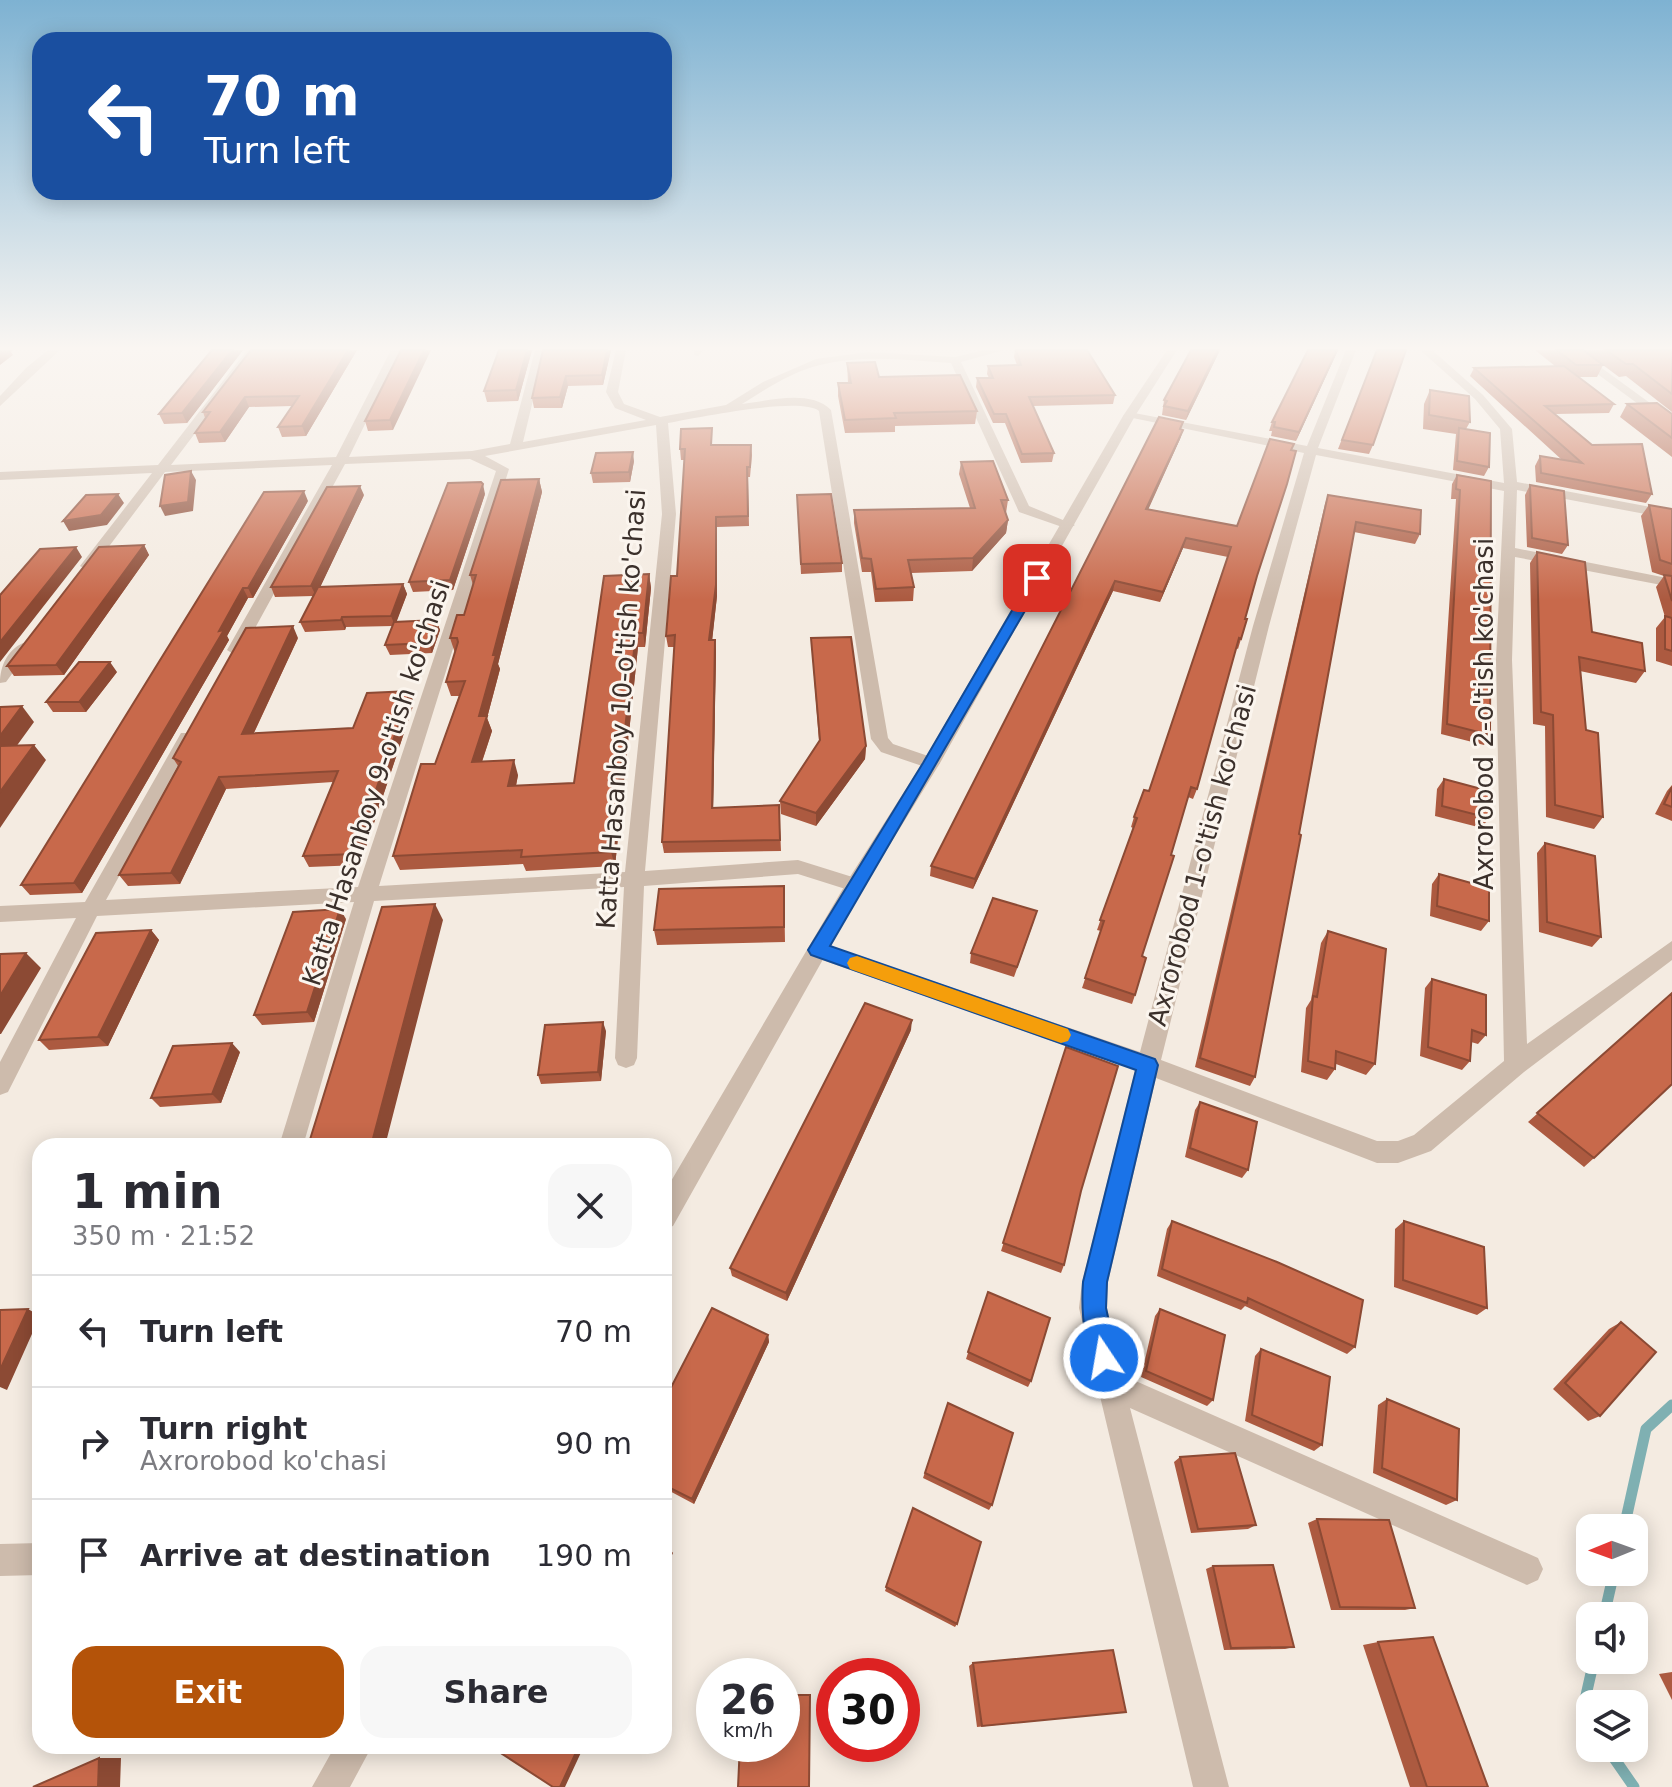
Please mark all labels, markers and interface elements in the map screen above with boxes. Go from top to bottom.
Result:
text: 70 m [204,63,360,128]
icon: left [72,64,176,168]
text: Turn left [204,130,350,171]
street label: Katta Hasanboy 10-o'tish ko'chasi [591,488,651,930]
street label: Axrorobod 2-o'tish ko'chasi [1469,538,1499,890]
pin [1003,544,1071,612]
icon: arrive [1015,556,1059,600]
street label: Katta Hasanboy 9-o'tish ko'chasi [296,577,456,989]
street label: Axrorobod 1-o'tish ko'chasi [1142,681,1262,1029]
text: 1 min [72,1163,223,1219]
button: close [548,1164,632,1248]
text: 350 m · 21:52 [72,1221,255,1251]
icon: left [72,1309,116,1353]
text: Turn left [140,1314,283,1349]
text: 70 m [555,1314,632,1349]
position arrow [1062,1316,1146,1400]
text: Turn right [140,1411,307,1446]
icon: right [72,1421,116,1465]
text: 90 m [555,1426,632,1461]
text: Axrorobod ko'chasi [140,1446,387,1476]
north arrow [1576,1514,1648,1586]
map controls [1576,1514,1648,1762]
icon: arrive [72,1533,116,1577]
text: Arrive at destination [140,1538,491,1573]
text: 190 m [536,1538,632,1573]
button: sound [1576,1602,1648,1674]
button: Exit [72,1646,344,1738]
button: Share [360,1646,632,1738]
speed limit sign: 30 [816,1658,920,1762]
text: 26 [720,1677,776,1723]
button: layers [1576,1690,1648,1762]
text: km/h [723,1718,773,1742]

